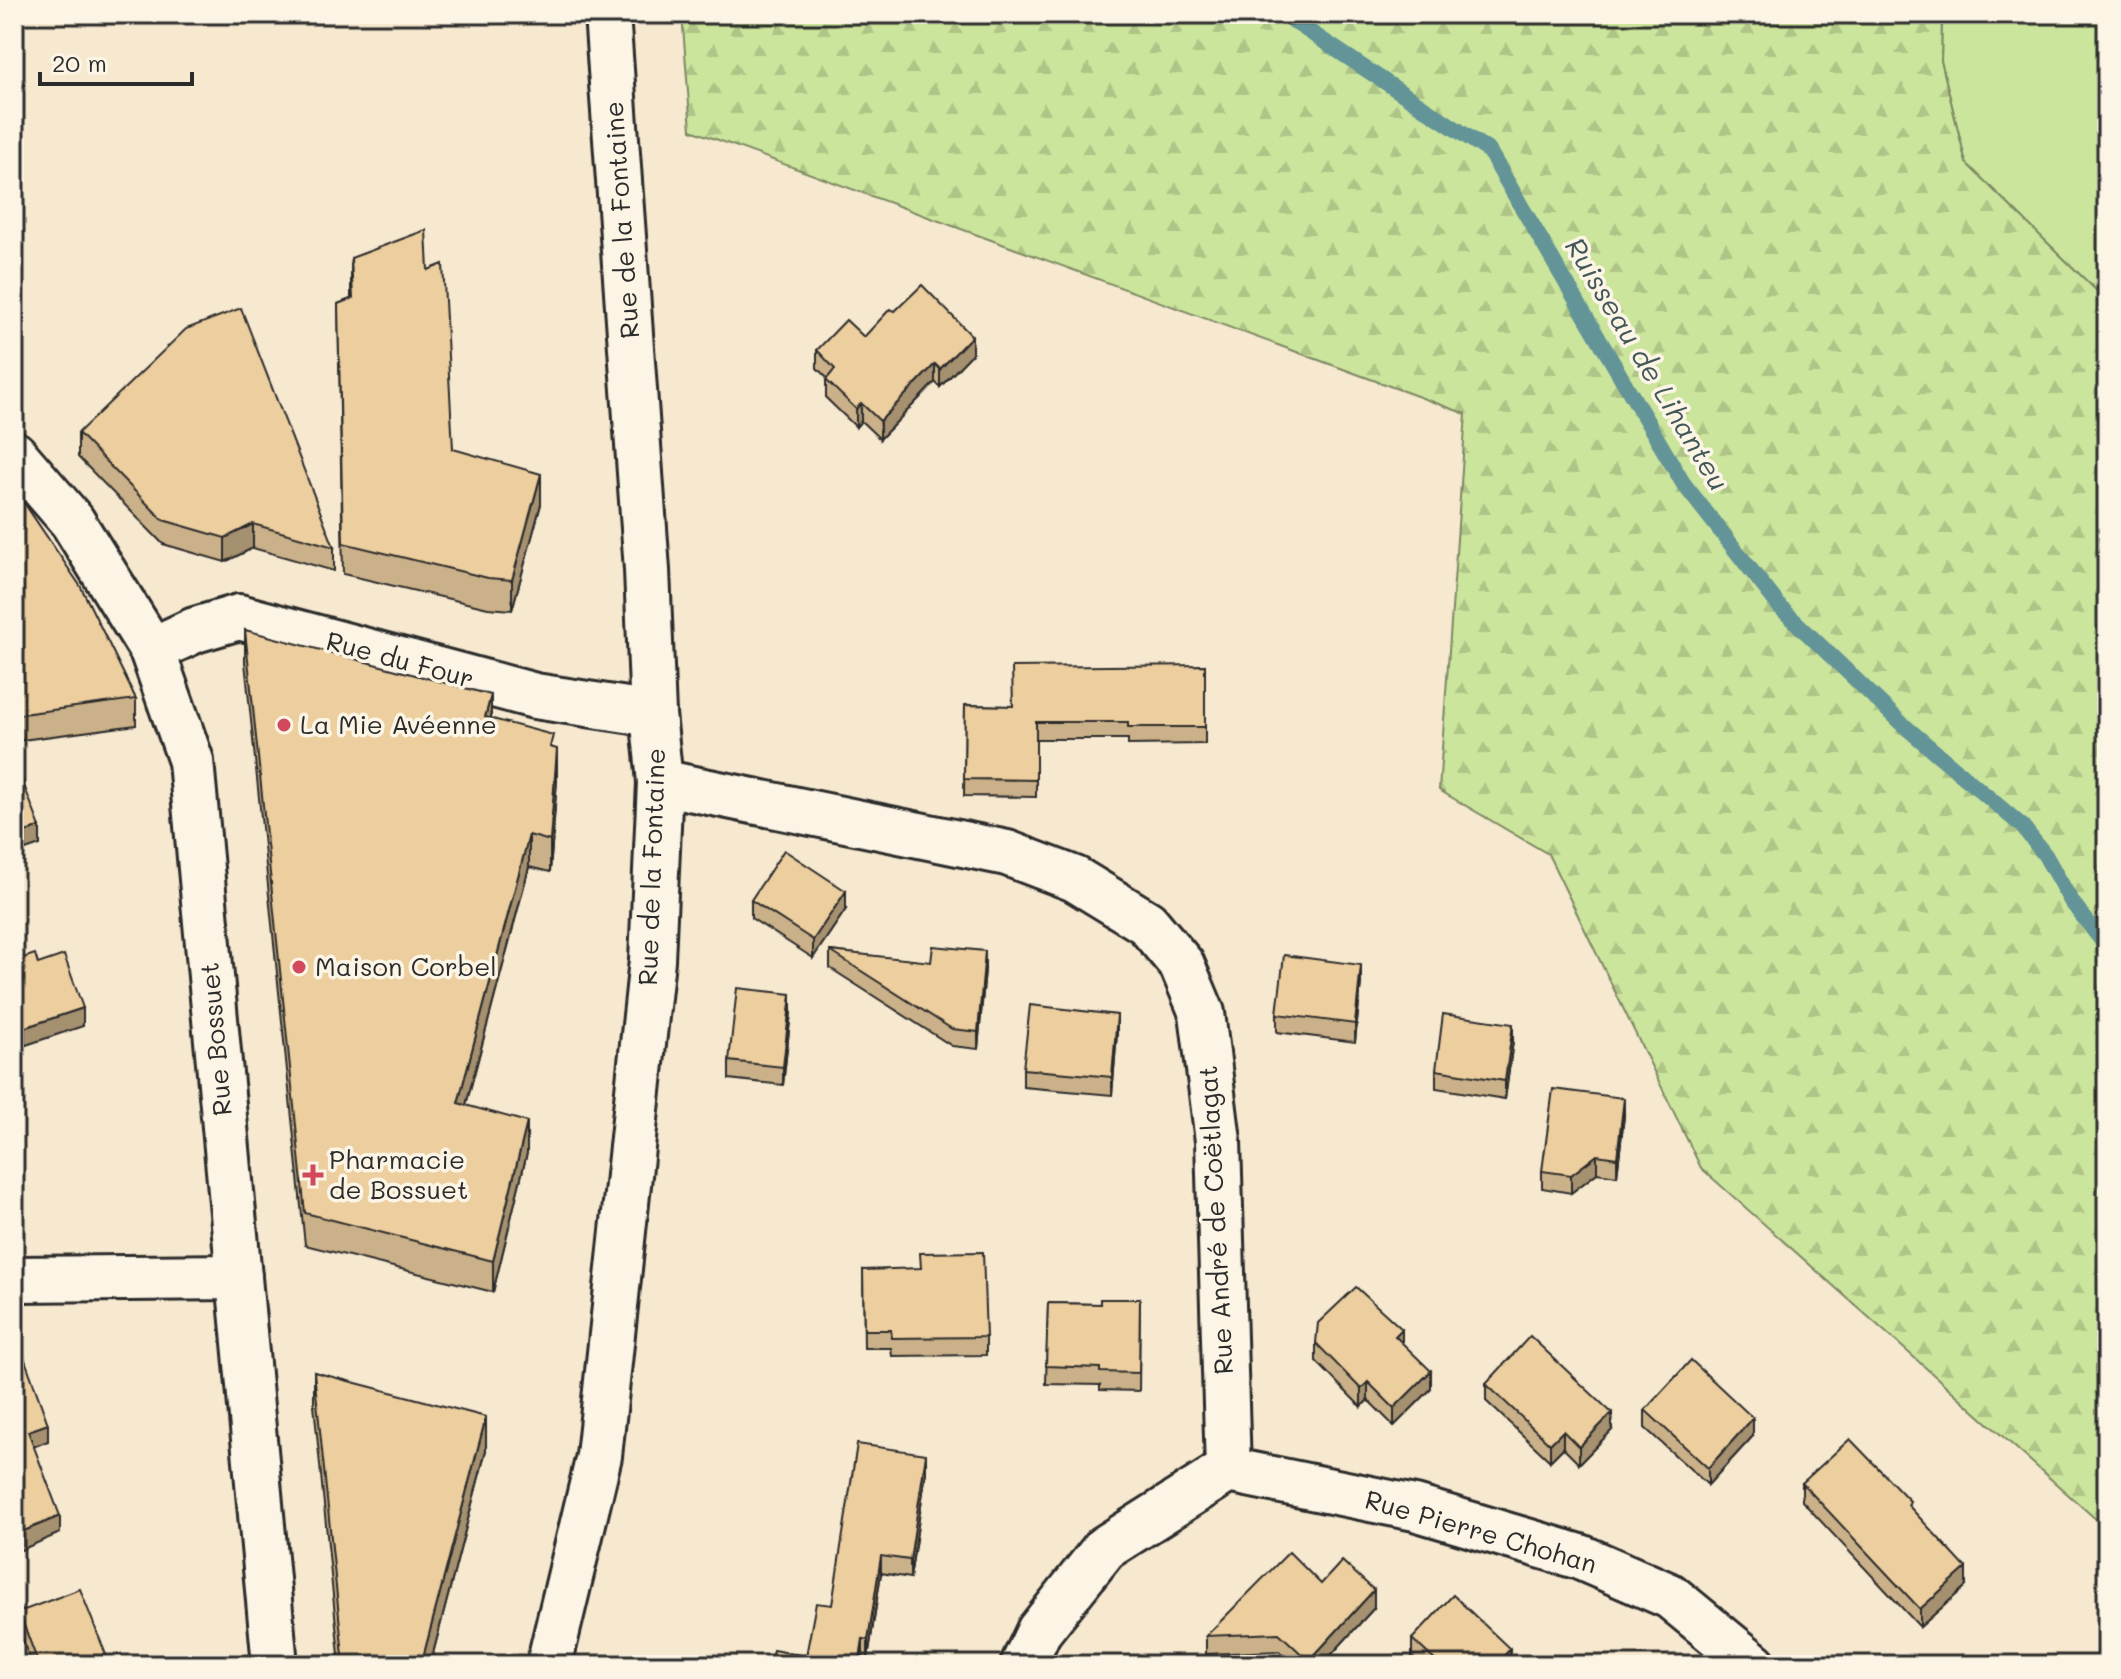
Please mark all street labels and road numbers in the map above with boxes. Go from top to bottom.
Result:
street label: Rue de la Fontaine [596,100,646,340]
street label: Rue du Four [323,623,478,695]
street label: Rue de la Fontaine [630,748,672,986]
street label: Rue Bossuet [191,961,239,1117]
street label: Rue André de Coëtlagat [1190,1065,1240,1375]
street label: Rue Pierre Chohan [1361,1482,1601,1580]

